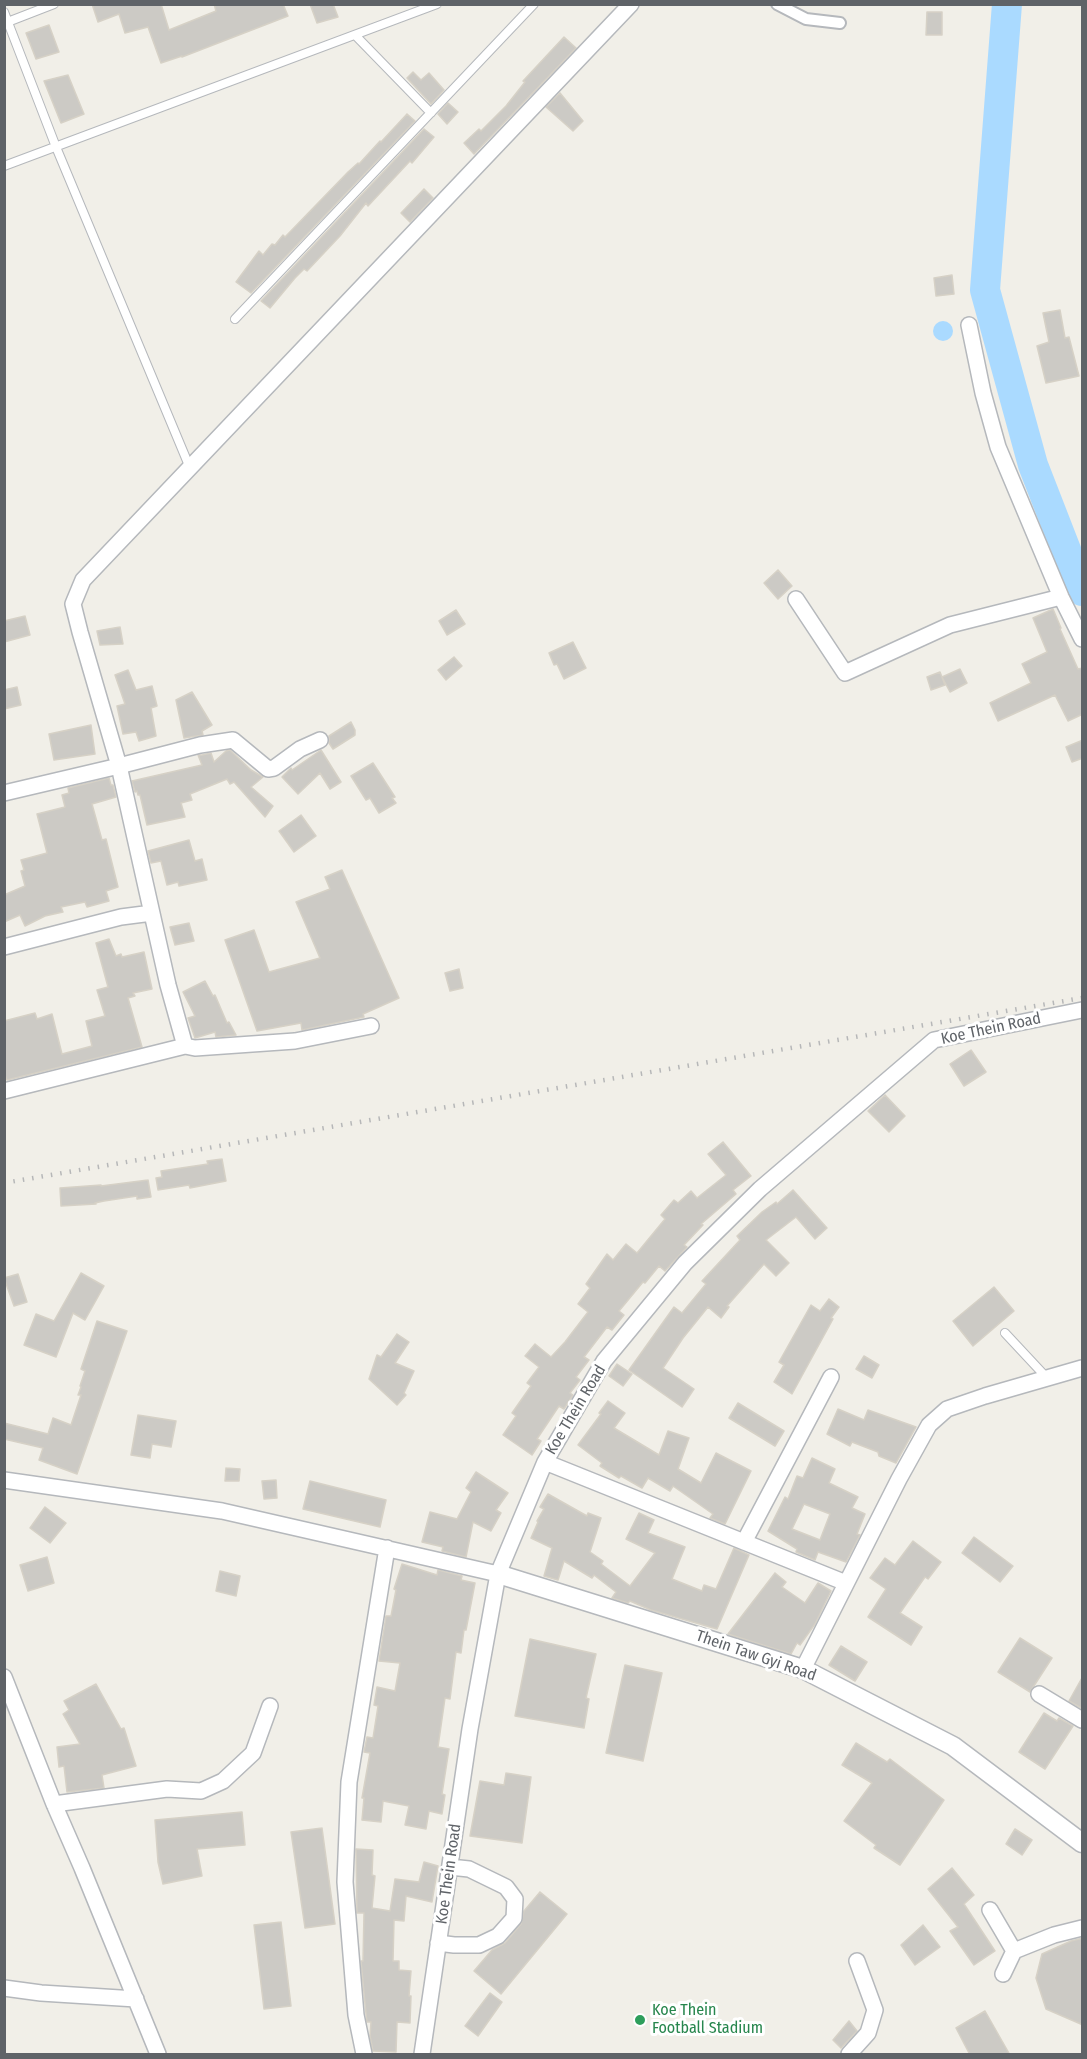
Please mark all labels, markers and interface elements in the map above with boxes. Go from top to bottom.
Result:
street label: Koe Thein Road [939,1009,1043,1049]
street label: Koe Thein Road [542,1362,610,1458]
street label: Thein Taw Gyi Road [693,1626,819,1686]
street label: Koe Thein Road [432,1822,466,1926]
place label: Koe Thein Football Stadium [652,2001,763,2039]
marker: Koe Thein Football Stadium [633,2013,647,2027]

